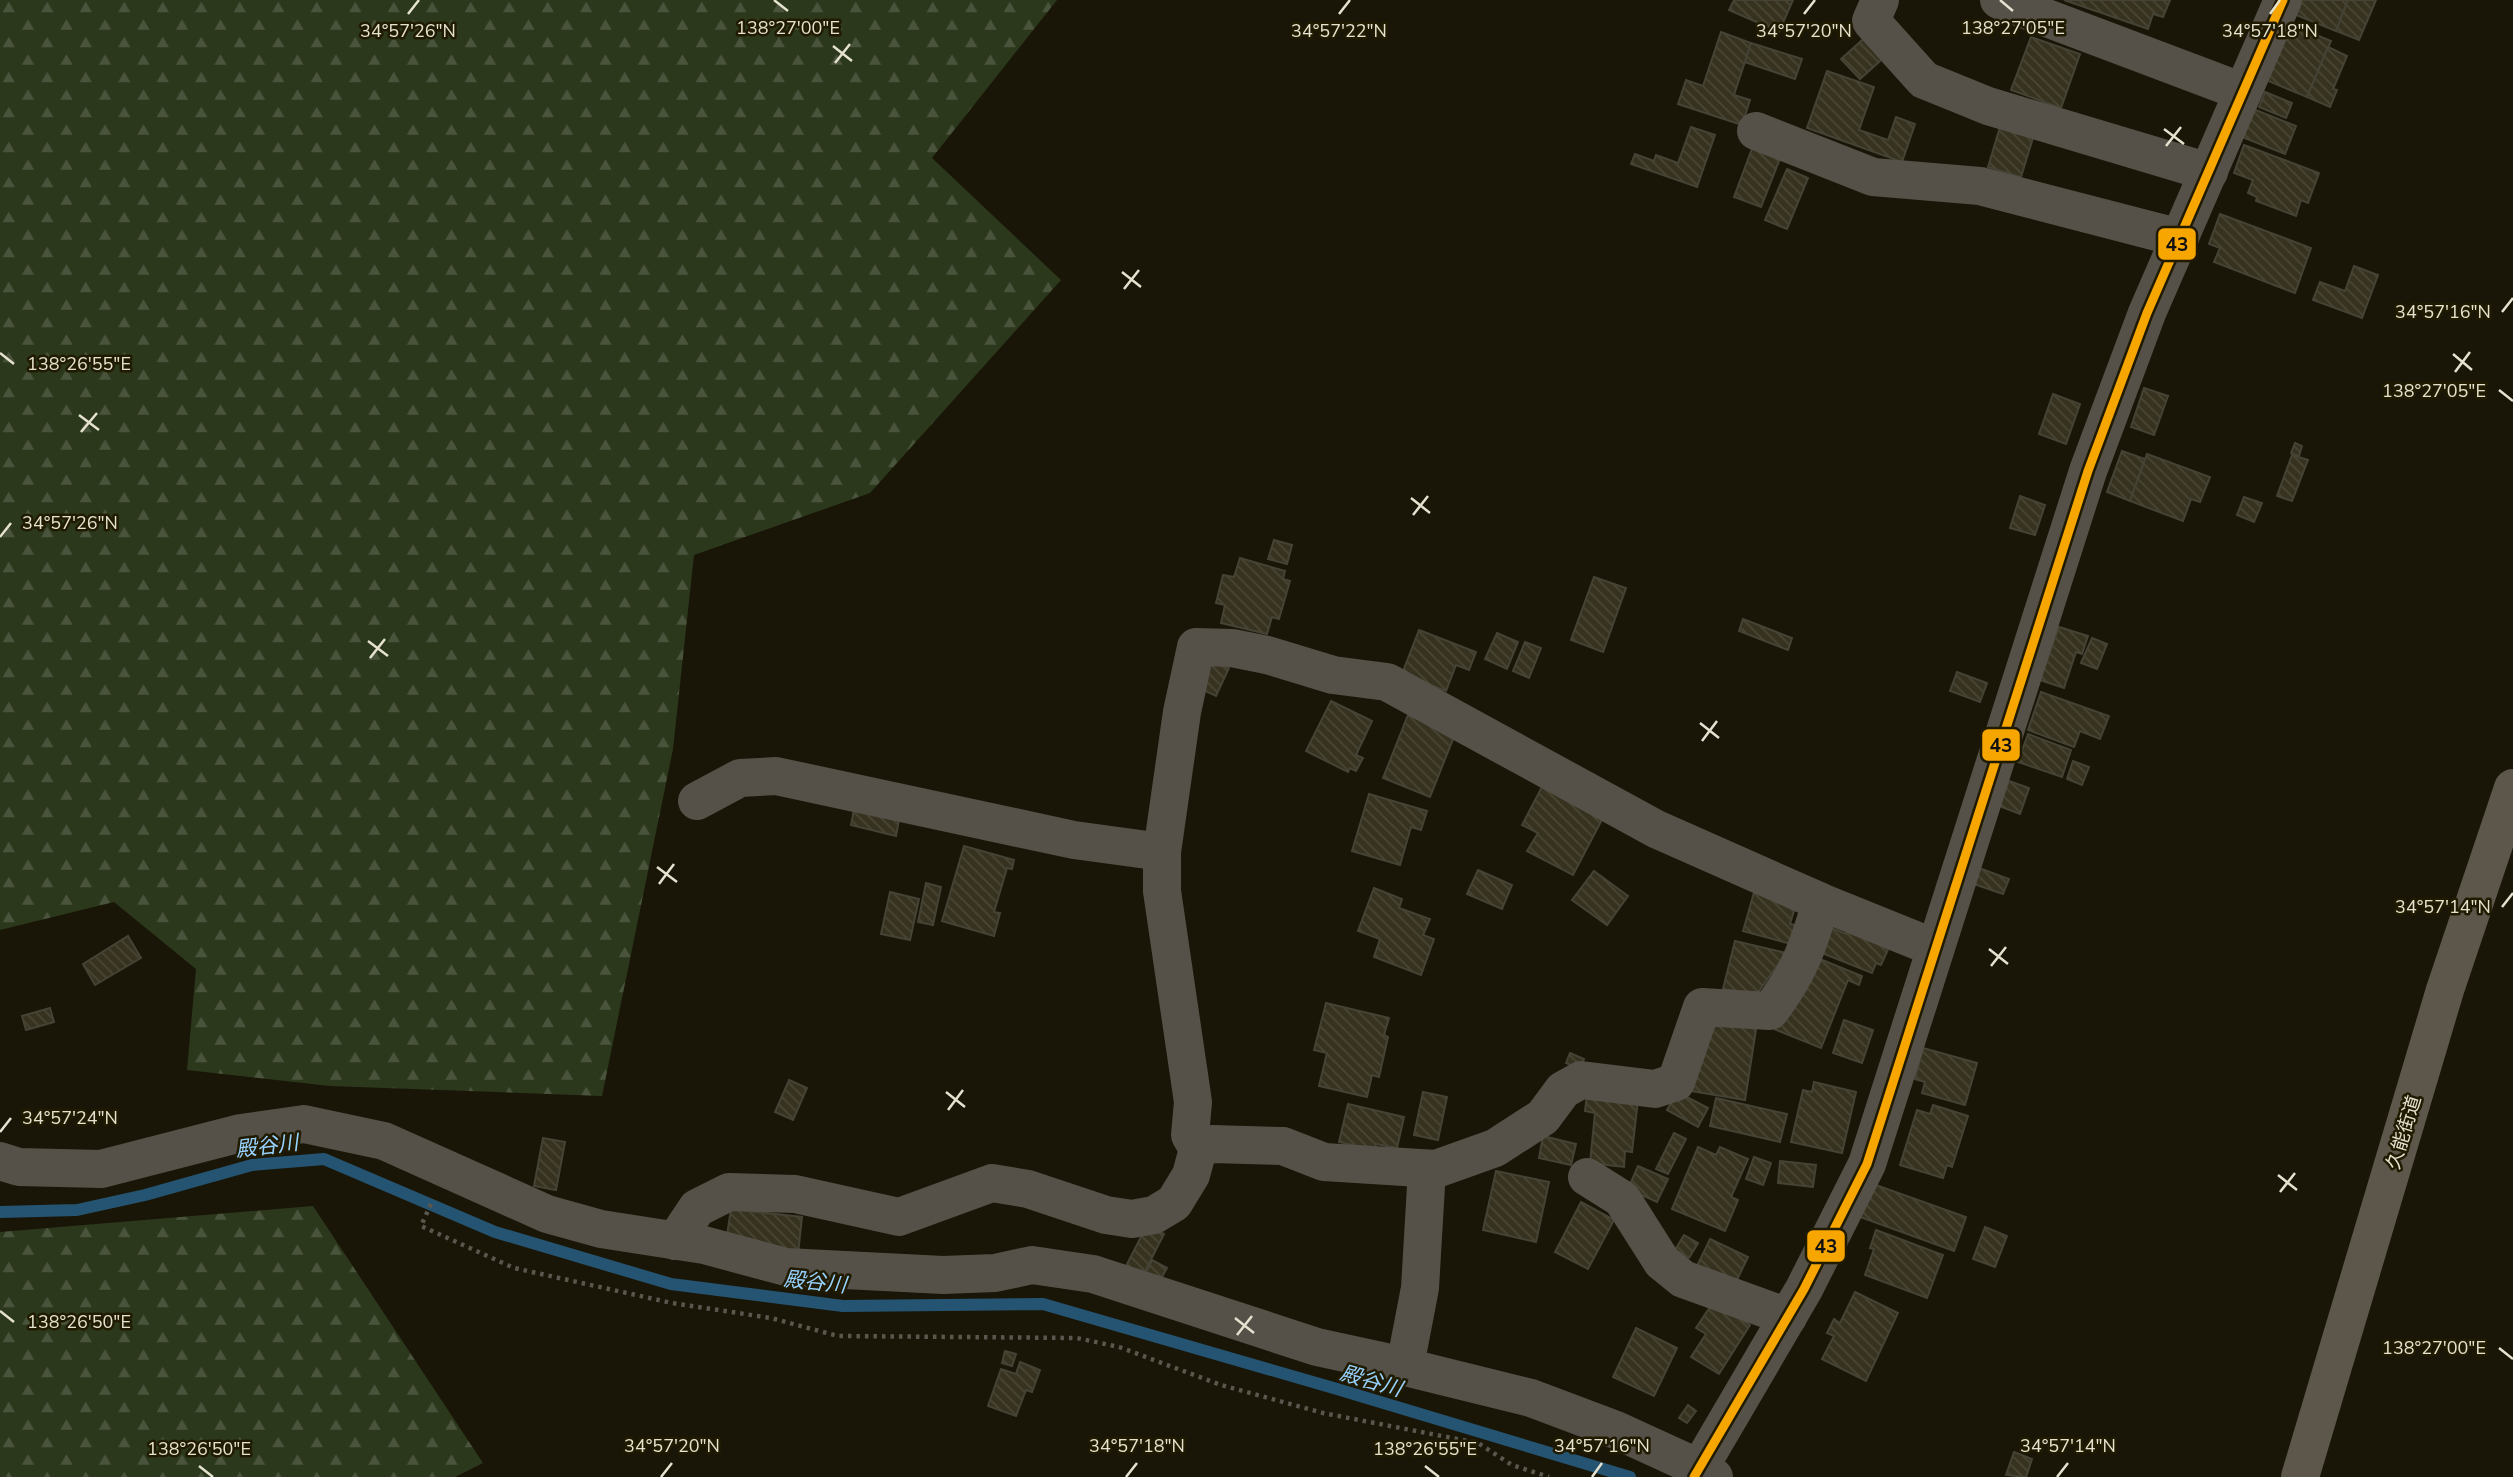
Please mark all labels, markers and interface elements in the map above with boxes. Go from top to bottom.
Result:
text: 138°27'00"E [736,16,840,40]
text: 138°27'05"E [1961,16,2065,40]
text: 34°57'26"N [360,19,456,43]
text: 34°57'22"N [1291,19,1387,43]
text: 34°57'20"N [1756,19,1852,43]
text: 34°57'18"N [2222,19,2318,43]
line badge: 43 [2157,227,2197,261]
text: 43 [2166,232,2188,258]
text: 34°57'16"N [2395,300,2491,324]
text: 138°26'55"E [27,352,131,376]
text: 138°27'05"E [2382,379,2486,403]
text: 34°57'26"N [22,511,118,535]
line badge: 43 [1981,728,2021,762]
text: 43 [1990,733,2012,759]
text: 34°57'14"N [2395,895,2491,919]
street label: 久能街道 [2380,1092,2428,1172]
text: 34°57'24"N [22,1106,118,1130]
water label: 殿谷川 [234,1128,302,1164]
line badge: 43 [1806,1229,1846,1263]
text: 43 [1815,1234,1837,1260]
water label: 殿谷川 [782,1265,850,1299]
text: 138°26'50"E [27,1310,131,1334]
text: 138°27'00"E [2382,1336,2486,1360]
water label: 殿谷川 [1337,1359,1407,1404]
text: 34°57'20"N [624,1434,720,1458]
text: 34°57'18"N [1089,1434,1185,1458]
text: 34°57'16"N [1554,1434,1650,1458]
text: 34°57'14"N [2020,1434,2116,1458]
text: 138°26'50"E [147,1437,251,1461]
text: 138°26'55"E [1373,1437,1477,1461]

